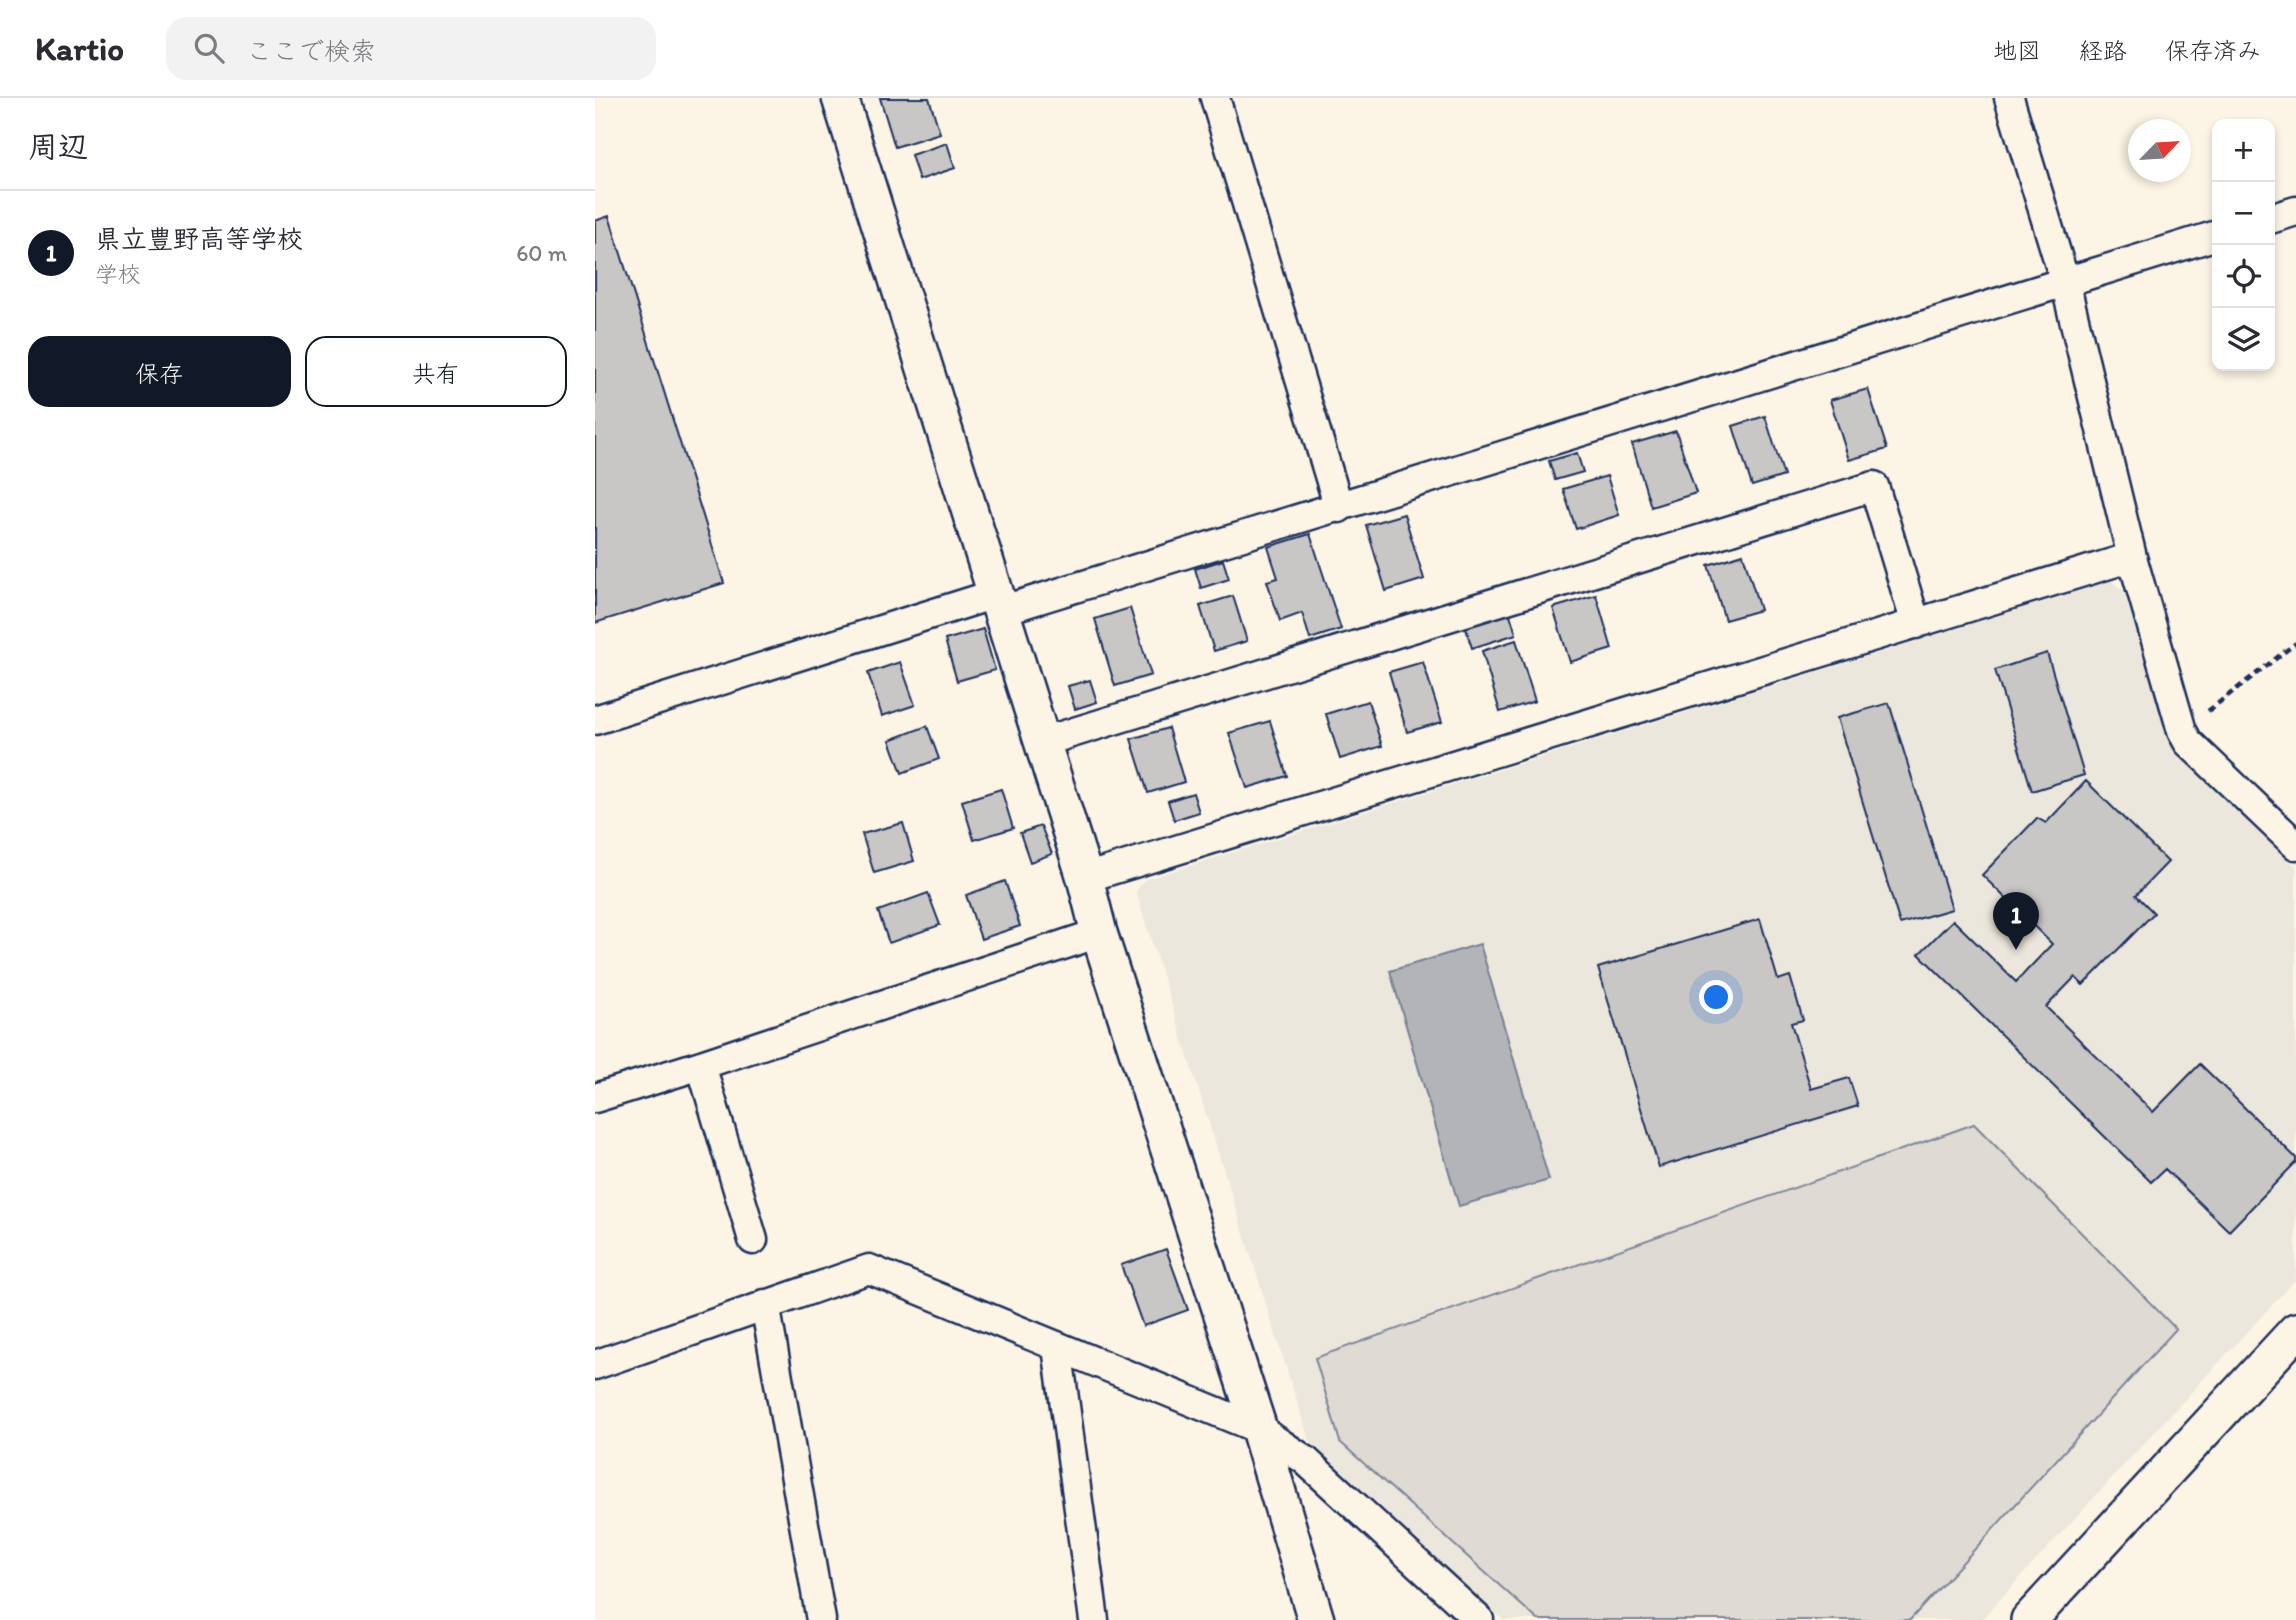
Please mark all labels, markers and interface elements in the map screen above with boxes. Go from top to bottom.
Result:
search box [166,17,656,80]
text: Kartio [35,29,124,68]
icon: search [190,29,228,67]
text: ここで検索 [246,35,376,67]
text: 地図 [1993,36,2041,65]
text: 経路 [2079,36,2127,65]
text: 保存済み [2165,36,2261,65]
north arrow [2128,119,2191,182]
map controls [2212,119,2275,371]
button: + [2212,119,2275,182]
text: 周辺 [28,128,88,165]
button: − [2212,182,2275,245]
text: 県立豊野高等学校 [95,223,303,255]
text: 1 [46,239,56,267]
text: 60 m [516,239,567,267]
button: locate [2212,245,2275,308]
text: 学校 [95,260,141,288]
button: layers [2212,308,2275,371]
button: 保存 [28,336,291,407]
button: 共有 [305,336,567,407]
pin: 1 [1993,892,2039,950]
your location [1699,980,1733,1014]

